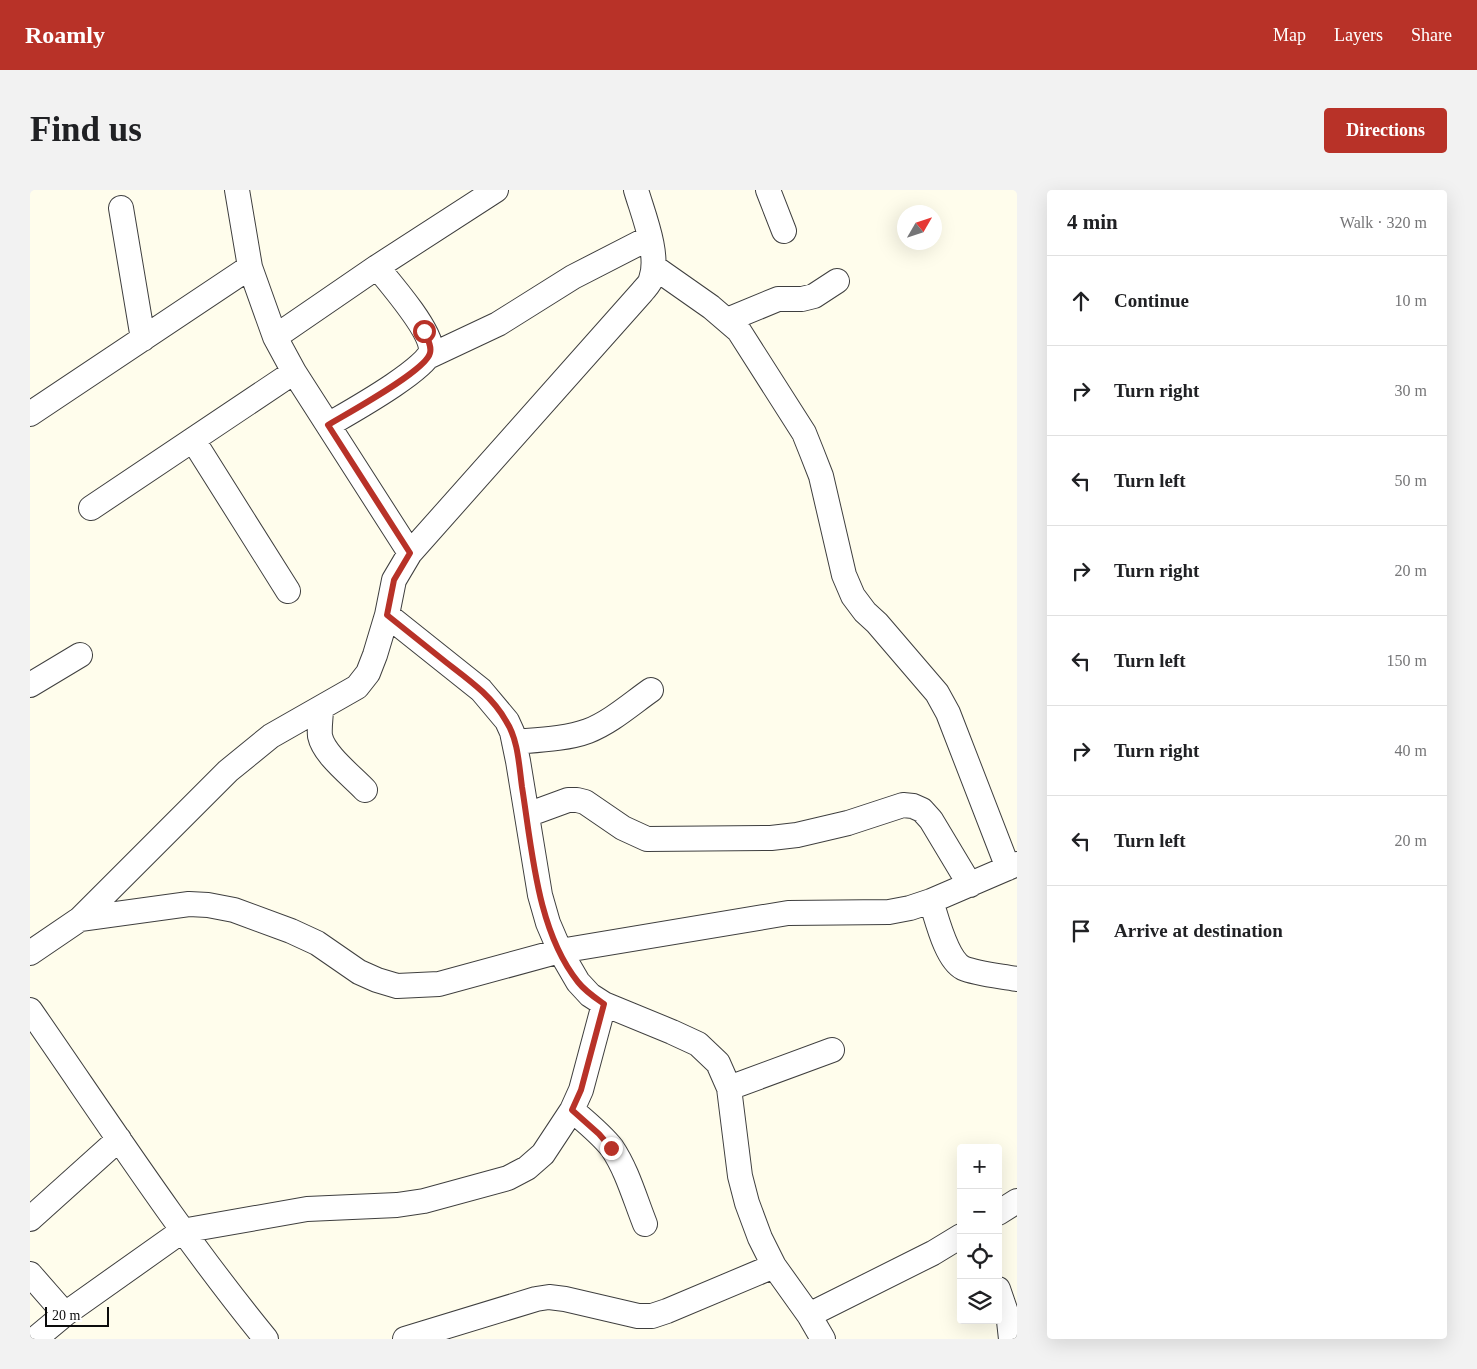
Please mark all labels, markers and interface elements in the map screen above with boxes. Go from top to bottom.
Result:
text: Roamly [25,22,105,48]
text: Map [1273,25,1306,45]
text: Layers [1334,25,1383,45]
text: Share [1411,25,1452,45]
button: Directions [1324,108,1447,153]
text: Find us [30,110,142,149]
north arrow [897,205,942,250]
text: 4 min [1067,210,1118,234]
text: Walk · 320 m [1340,214,1427,231]
icon: ahead [1067,287,1095,315]
text: Continue [1114,290,1189,311]
text: 10 m [1395,292,1427,309]
route start [413,320,436,343]
icon: right [1067,377,1095,405]
text: Turn right [1114,380,1199,401]
text: 30 m [1395,382,1427,399]
icon: left [1067,467,1095,495]
text: Turn left [1114,470,1186,491]
text: 50 m [1395,472,1427,489]
icon: right [1067,557,1095,585]
text: Turn right [1114,560,1199,581]
text: 20 m [1395,562,1427,579]
icon: left [1067,647,1095,675]
text: Turn left [1114,650,1186,671]
text: 150 m [1387,652,1427,669]
icon: right [1067,737,1095,765]
text: Turn right [1114,740,1199,761]
text: 40 m [1395,742,1427,759]
icon: left [1067,827,1095,855]
text: Turn left [1114,830,1186,851]
text: 20 m [1395,832,1427,849]
icon: arrive [1067,917,1095,945]
text: Arrive at destination [1114,920,1283,941]
route end [600,1137,623,1160]
map controls [957,1144,1002,1324]
button: + [957,1144,1002,1189]
button: − [957,1189,1002,1234]
button: locate [957,1234,1002,1279]
button: layers [957,1279,1002,1324]
scale bar [45,1304,109,1327]
text: 20 m [52,1308,80,1323]

